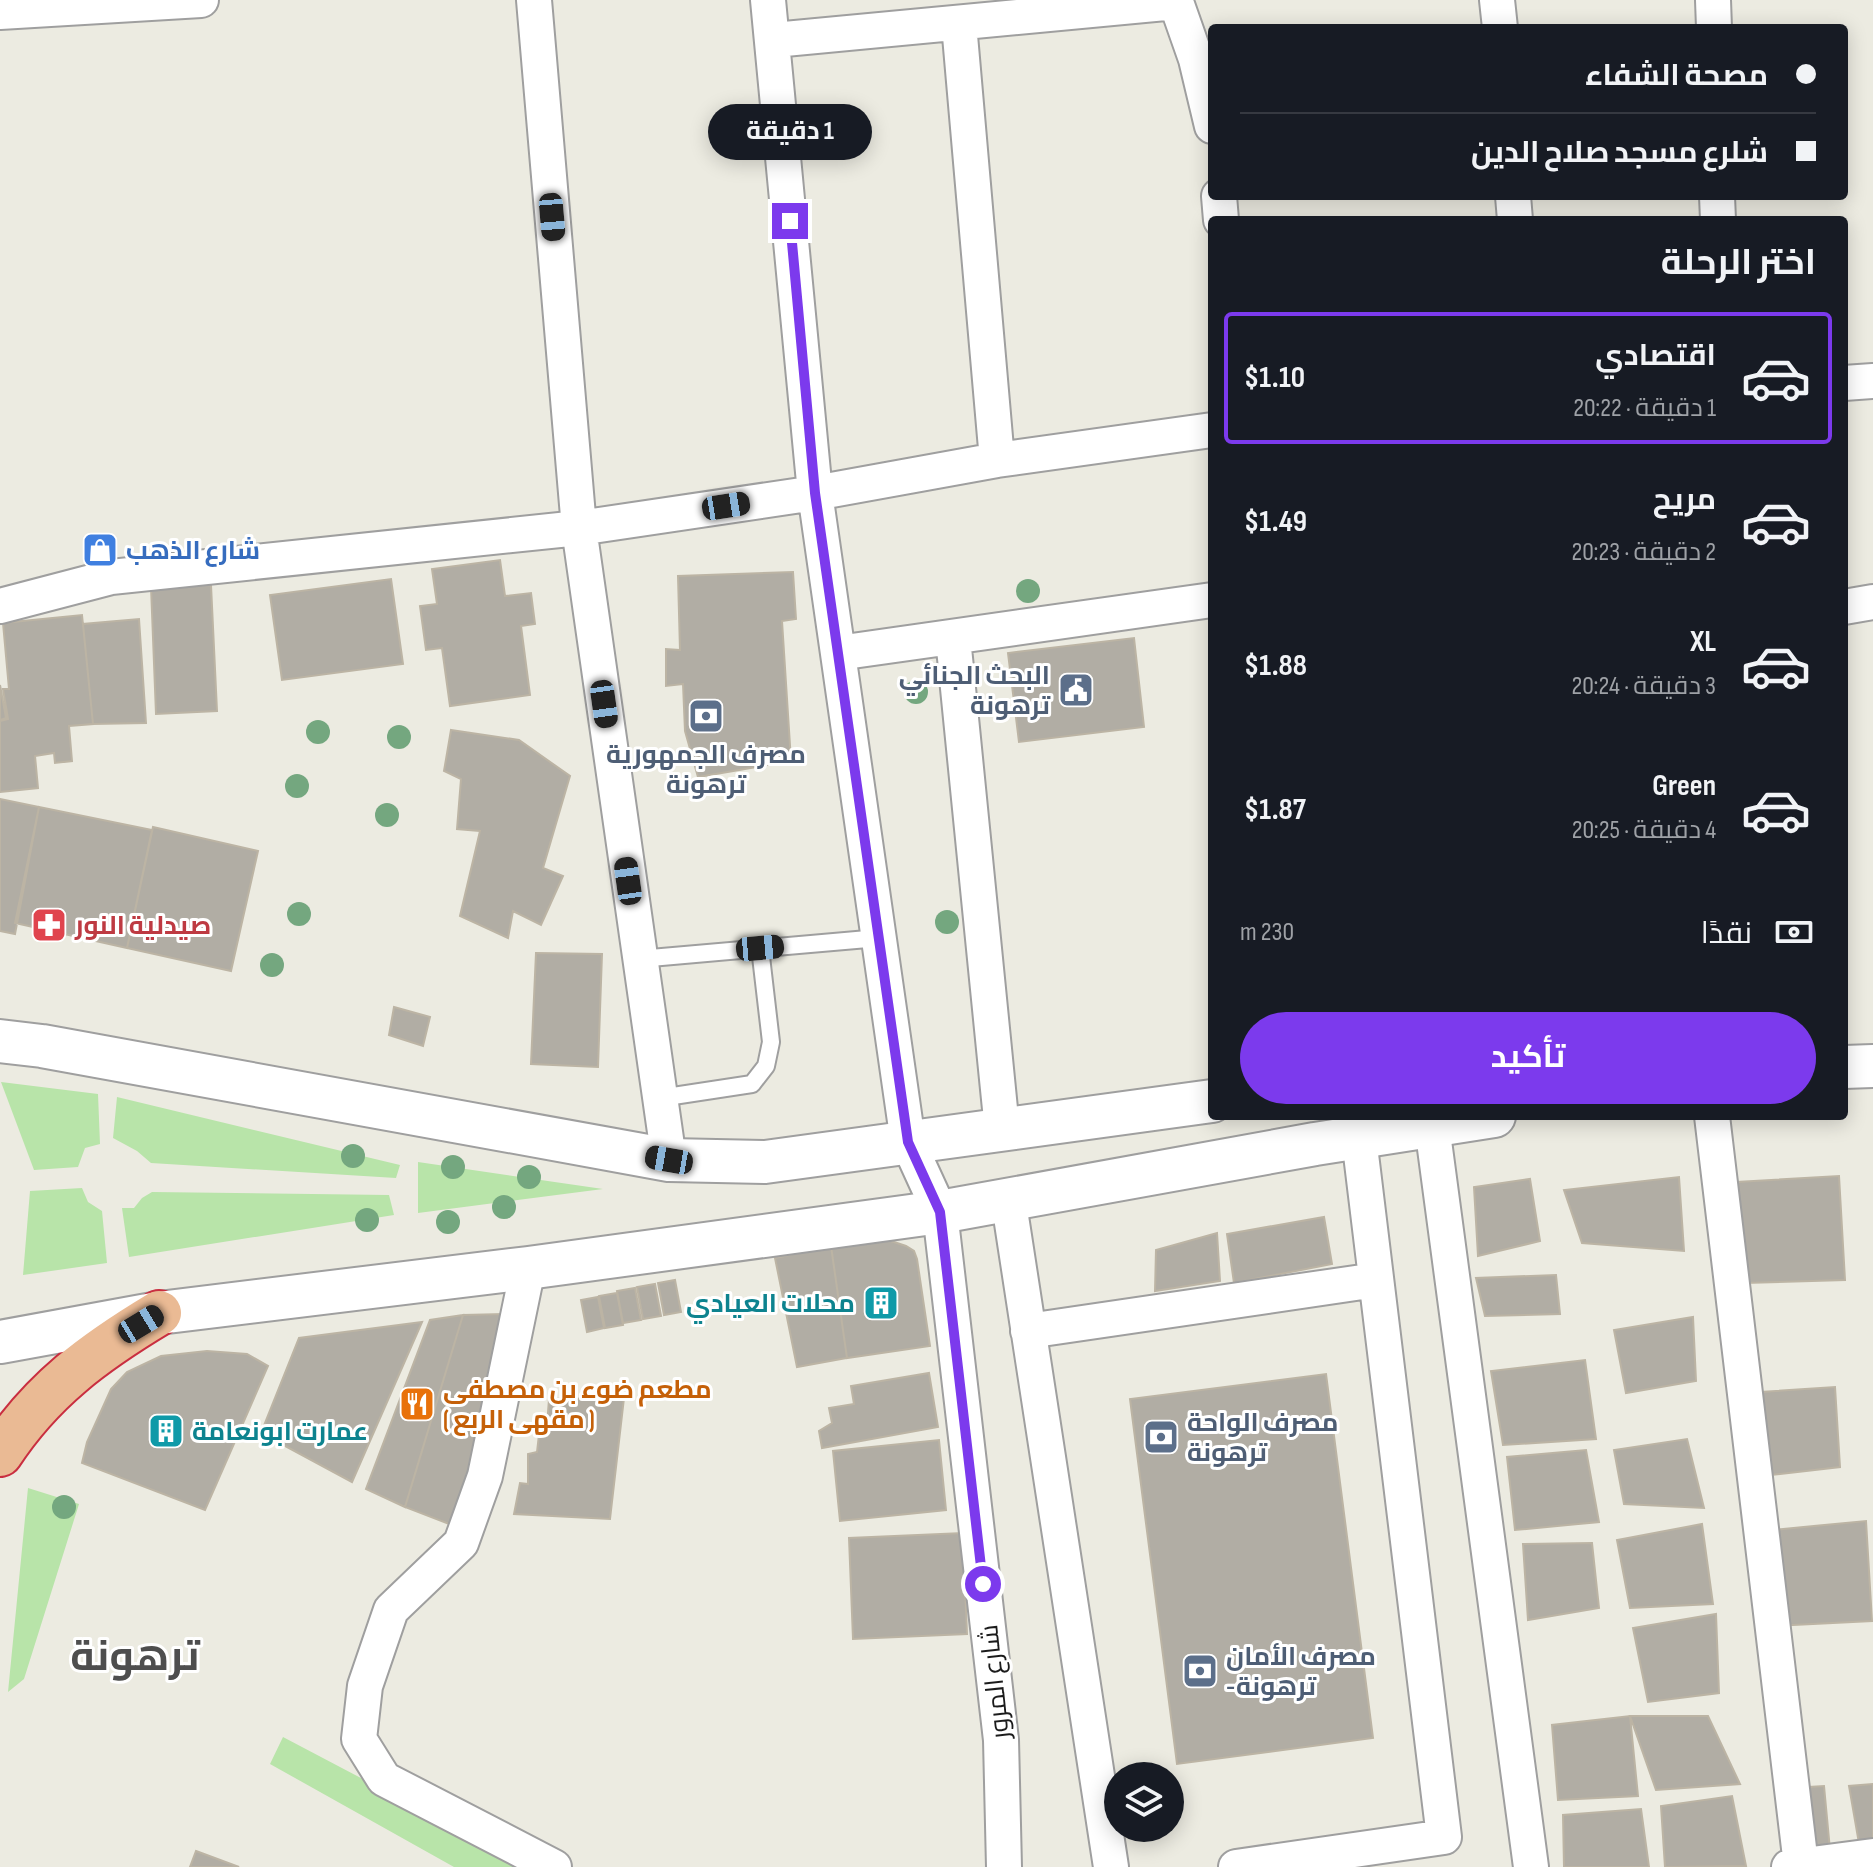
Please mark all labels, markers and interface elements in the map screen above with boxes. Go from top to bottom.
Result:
text: مصحة الشفاء [1585,58,1768,94]
callout: 1 دقيقة [708,105,872,161]
text: 1 دقيقة [746,116,834,147]
text: شلرع مسجد صلاح الدين [1471,135,1768,171]
car [538,192,566,242]
route end [772,203,808,239]
text: اختر الرحلة [1661,242,1816,285]
text: اقتصادي [1595,338,1716,374]
icon: car [1740,342,1812,414]
text: $1.10 [1244,360,1305,396]
text: 1 دقيقة · 20:22 [1573,393,1716,424]
text: مريح [1653,482,1716,518]
icon: car [1740,486,1812,558]
car [700,490,752,522]
text: $1.49 [1244,504,1307,540]
shop icon: شارع الذهب [81,531,119,569]
place label: شارع الذهب [126,536,260,567]
text: 2 دقيقة · 20:23 [1572,537,1716,568]
text: XL [1690,624,1716,660]
icon: car [1740,630,1812,702]
text: $1.88 [1244,648,1307,684]
place label: البحث الجنائي ترهونة [899,661,1050,722]
public building icon: البحث الجنائي ترهونة [1057,671,1095,709]
text: 3 دقيقة · 20:24 [1572,671,1716,702]
car [589,679,619,729]
bank icon: مصرف الجمهورية ترهونة [687,697,725,735]
place label: مصرف الجمهورية ترهونة [606,740,806,801]
text: Green [1652,768,1716,804]
icon: car [1740,774,1812,846]
text: $1.87 [1244,792,1306,828]
text: 4 دقيقة · 20:25 [1572,815,1716,846]
car [613,856,643,906]
pharmacy icon: صيدلية النور [30,906,68,944]
icon: cash [1772,910,1816,954]
place label: صيدلية النور [74,911,211,942]
text: نقدًا [1701,916,1752,952]
text: 230 m [1240,917,1294,948]
car [735,934,785,962]
button: تأكيد [1240,1012,1816,1104]
car [643,1144,695,1176]
building icon: محلات العيادي [862,1284,900,1322]
place label: محلات العيادي [686,1289,855,1324]
car [114,1301,168,1347]
place label: مطعم ضوء بن مصطفى ( مقهى الربع ) [443,1375,712,1436]
restaurant icon: مطعم ضوء بن مصطفى ( مقهى الربع ) [398,1385,436,1423]
place label: مصرف الواحة ترهونة [1187,1408,1338,1469]
building icon: عمارت ابونعامة [147,1412,185,1450]
place label: عمارت ابونعامة [192,1417,368,1448]
bank icon: مصرف الواحة ترهونة [1142,1418,1180,1456]
route start [965,1566,1001,1602]
street label: شارع المرور [974,1623,1017,1743]
district label: ترهونة [70,1632,201,1683]
place label: مصرف الأمان -ترهونة [1226,1642,1376,1703]
bank icon: مصرف الأمان -ترهونة [1181,1652,1219,1690]
map controls [1104,1762,1184,1842]
button: layers [1104,1762,1184,1842]

